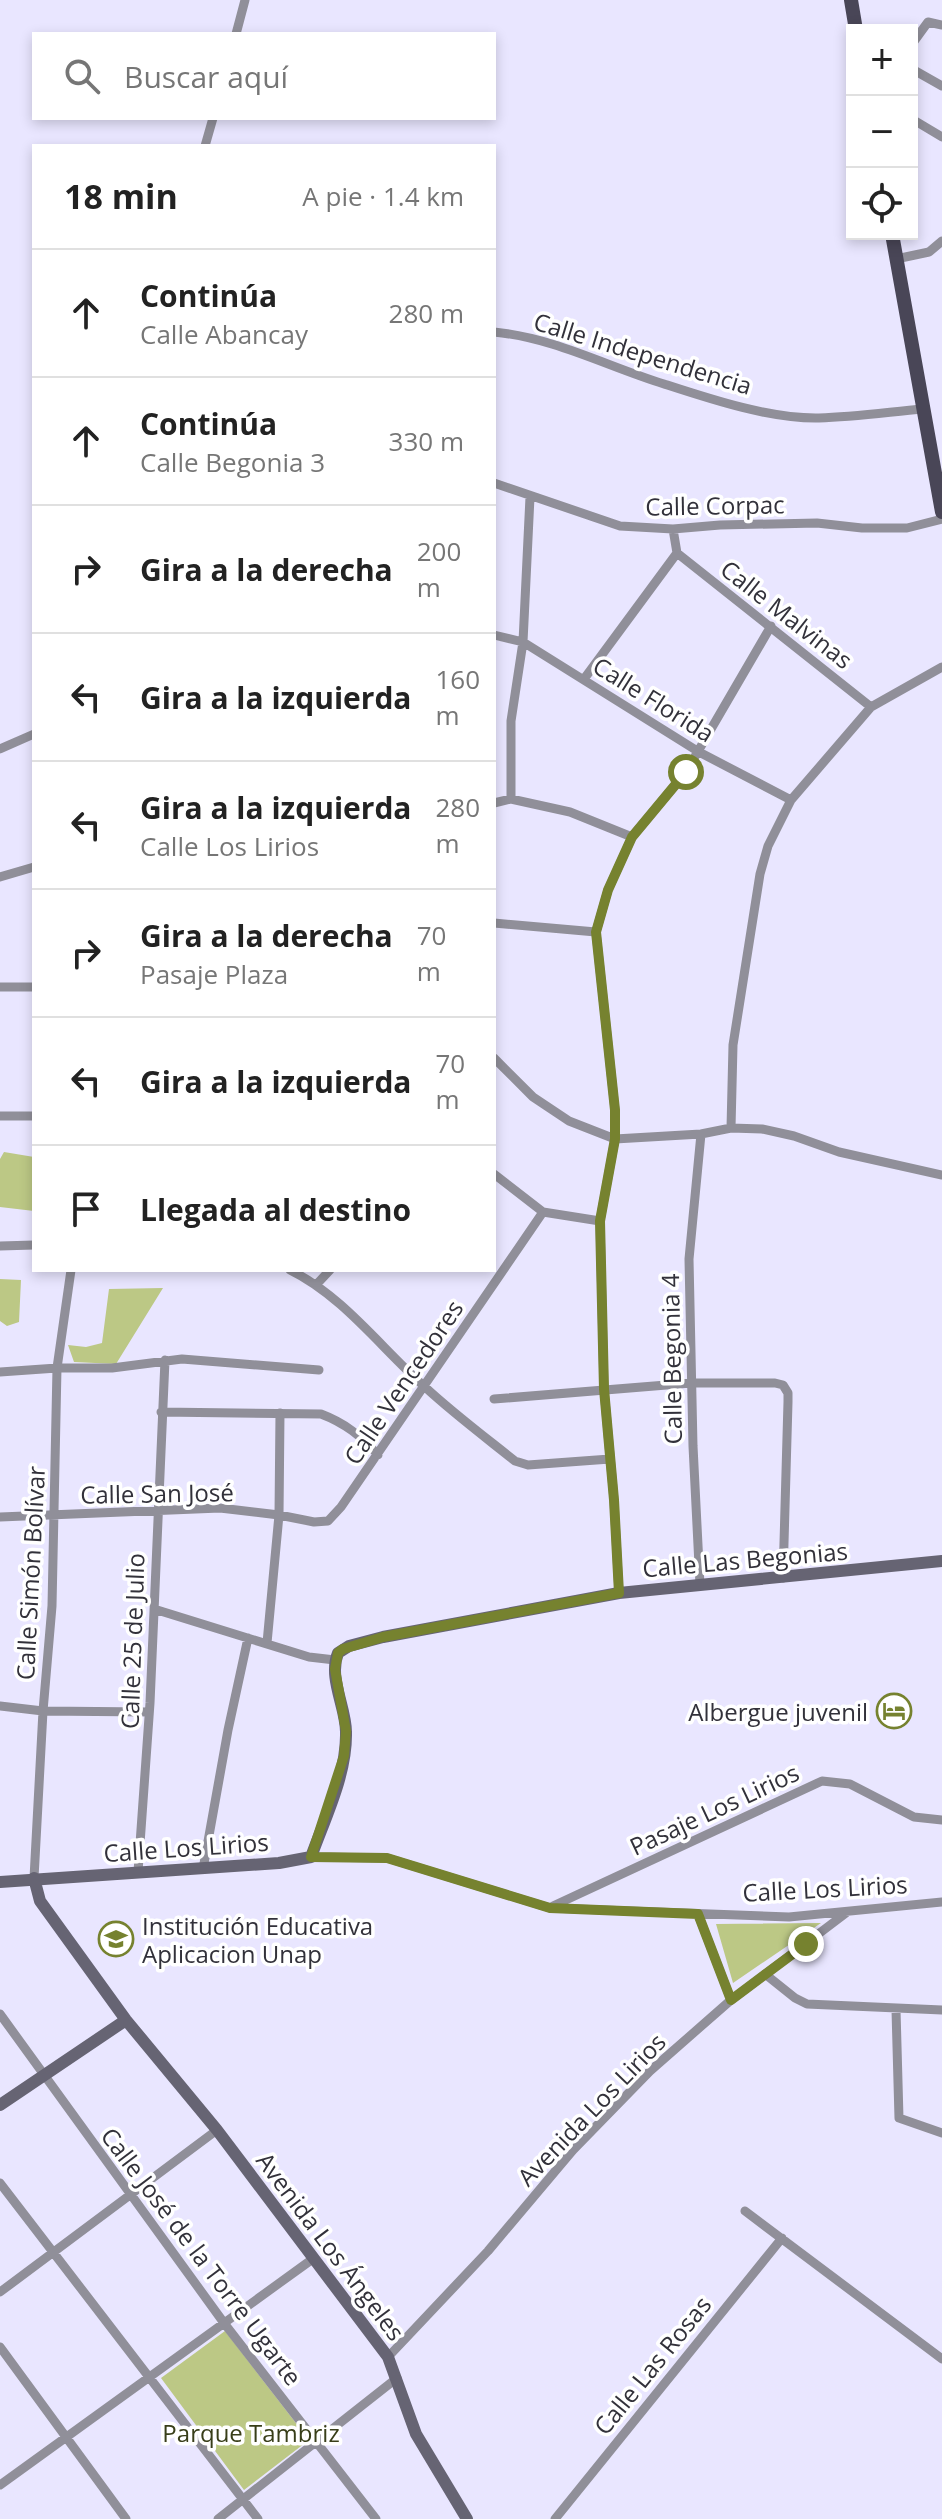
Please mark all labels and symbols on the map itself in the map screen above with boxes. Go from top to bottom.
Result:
street label: Calle Independencia [530,304,756,402]
street label: Calle Corpac [645,487,785,523]
street label: Calle Malvinas [714,552,860,676]
street label: Calle Florida [587,649,721,749]
route start [668,754,704,790]
street label: Calle Begonia 4 [653,1273,689,1445]
street label: Calle Vencedores [336,1293,470,1471]
street label: Calle Simón Bolívar [8,1465,52,1681]
street label: Calle San José [80,1475,234,1511]
street label: Calle Las Begonias [641,1534,849,1584]
street label: Calle 25 de Julio [112,1552,152,1730]
hotel icon: Albergue juvenil [875,1692,913,1730]
place label: Albergue juvenil [688,1695,868,1728]
street label: Pasaje Los Lirios [624,1755,804,1863]
street label: Calle Los Lirios [102,1825,270,1869]
street label: Calle Los Lirios [742,1867,908,1909]
place label: Institución Educativa Aplicacion Unap [142,1909,373,1970]
school or university icon: Institución Educativa Aplicacion Unap [97,1920,135,1958]
route end [788,1926,824,1962]
street label: Avenida Los Lirios [509,2025,673,2193]
street label: Calle José de la Torre Ugarte [94,2120,310,2392]
street label: Avenida Los Ángeles [249,2145,413,2347]
street label: Calle Las Rosas [586,2289,718,2441]
park label: Parque Tambriz [162,2416,340,2449]

